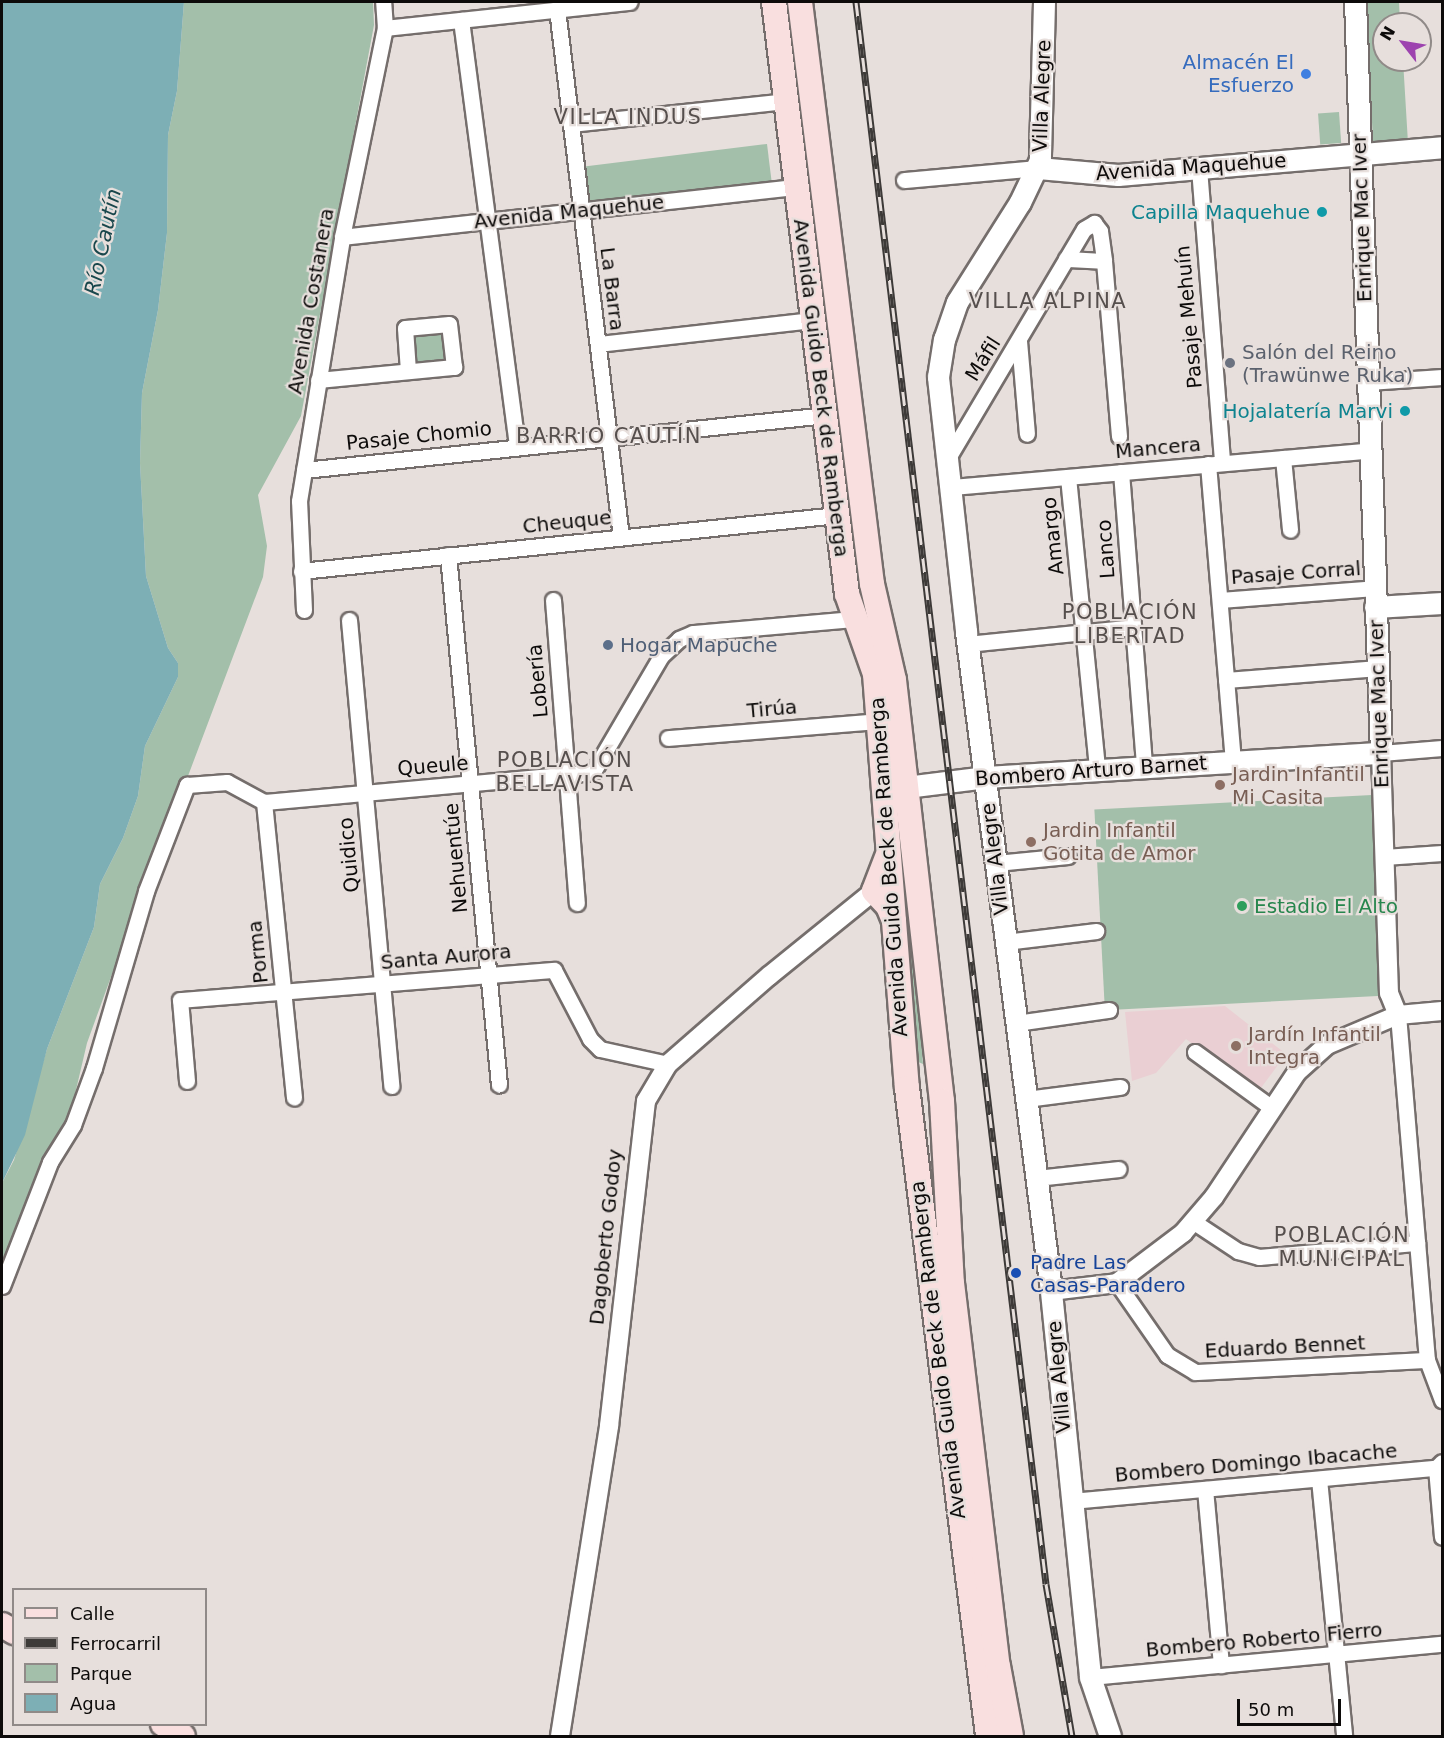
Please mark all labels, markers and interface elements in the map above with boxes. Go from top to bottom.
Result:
north arrow [1372,12,1432,72]
text: N [1376,23,1399,44]
street label: Villa Alegre [1028,39,1056,153]
place label: Almacén El Esfuerzo [1182,51,1294,98]
marker: Almacén El Esfuerzo [1299,67,1313,81]
district label: VILLA INDUS [554,104,702,130]
street label: Enrique Mac Iver [1347,134,1377,302]
street label: Avenida Maquehue [1095,148,1287,186]
water label: Río Cautín [79,186,127,298]
street label: Avenida Maquehue [473,190,665,234]
place label: Capilla Maquehue [1131,200,1310,224]
marker: Capilla Maquehue [1315,205,1329,219]
street label: Avenida Costanera [283,206,339,396]
street label: Avenida Guido Beck de Ramberga [788,218,854,558]
street label: Pasaje Mehuín [1171,244,1207,390]
street label: La Barra [595,246,629,332]
district label: VILLA ALPINA [969,288,1127,314]
street label: Máfil [960,332,1006,386]
place label: Salón del Reino (Trawünwe Ruka) [1242,340,1413,387]
marker: Salón del Reino (Trawünwe Ruka) [1223,356,1237,370]
place label: Hojalatería Marvi [1222,399,1393,423]
marker: Hojalatería Marvi [1398,404,1412,418]
street label: Pasaje Chomio [345,416,493,456]
district label: BARRIO CAUTÍN [516,423,702,449]
street label: Mancera [1114,432,1202,464]
street label: Amargo [1037,496,1069,576]
street label: Cheuque [521,505,613,539]
street label: Lanco [1092,519,1120,579]
street label: Pasaje Corral [1230,556,1362,590]
district label: POBLACIÓN LIBERTAD [1062,599,1198,649]
street label: Enrique Mac Iver [1364,620,1394,788]
place label: Hogar Mapuche [620,633,778,657]
marker: Hogar Mapuche [601,638,615,652]
street label: Lobería [523,643,553,719]
street label: Tirúa [746,695,798,723]
street label: Avenida Guido Beck de Ramberga [865,696,913,1038]
district label: POBLACIÓN BELLAVISTA [495,747,635,797]
street label: Queule [396,751,470,781]
street label: Bombero Arturo Barnet [974,751,1208,791]
place label: Jardin Infantil Mi Casita [1232,762,1365,809]
marker: Jardin Infantil Mi Casita [1213,778,1227,792]
street label: Nehuentúe [439,802,473,914]
street label: Villa Alegre [976,802,1014,916]
street label: Quidico [334,816,364,894]
place label: Jardin Infantil Gotita de Amor [1043,819,1196,866]
marker: Jardin Infantil Gotita de Amor [1024,835,1038,849]
place label: Estadio El Alto [1254,894,1398,918]
marker: Estadio El Alto [1235,899,1249,913]
street label: Porma [243,919,273,985]
street label: Santa Aurora [380,939,512,975]
place label: Jardín Infantil Integra [1248,1022,1381,1069]
marker: Jardín Infantil Integra [1229,1039,1243,1053]
street label: Dagoberto Godoy [585,1148,627,1326]
street label: Avenida Guido Beck de Ramberga [905,1180,971,1520]
district label: POBLACIÓN MUNICIPAL [1274,1222,1410,1272]
place label: Padre Las Casas-Paradero [1030,1250,1185,1297]
marker: Padre Las Casas-Paradero [1007,1264,1025,1282]
street label: Villa Alegre [1042,1320,1076,1434]
street label: Eduardo Bennet [1204,1331,1366,1363]
street label: Bombero Domingo Ibacache [1114,1439,1398,1487]
legend [12,1588,207,1726]
text: Calle [70,1603,115,1624]
street label: Bombero Roberto Fierro [1145,1618,1383,1662]
text: Ferrocarril [70,1633,161,1654]
text: Parque [70,1663,132,1684]
scale bar [1240,1687,1344,1725]
text: Agua [70,1693,116,1714]
text: 50 m [1248,1699,1294,1720]

